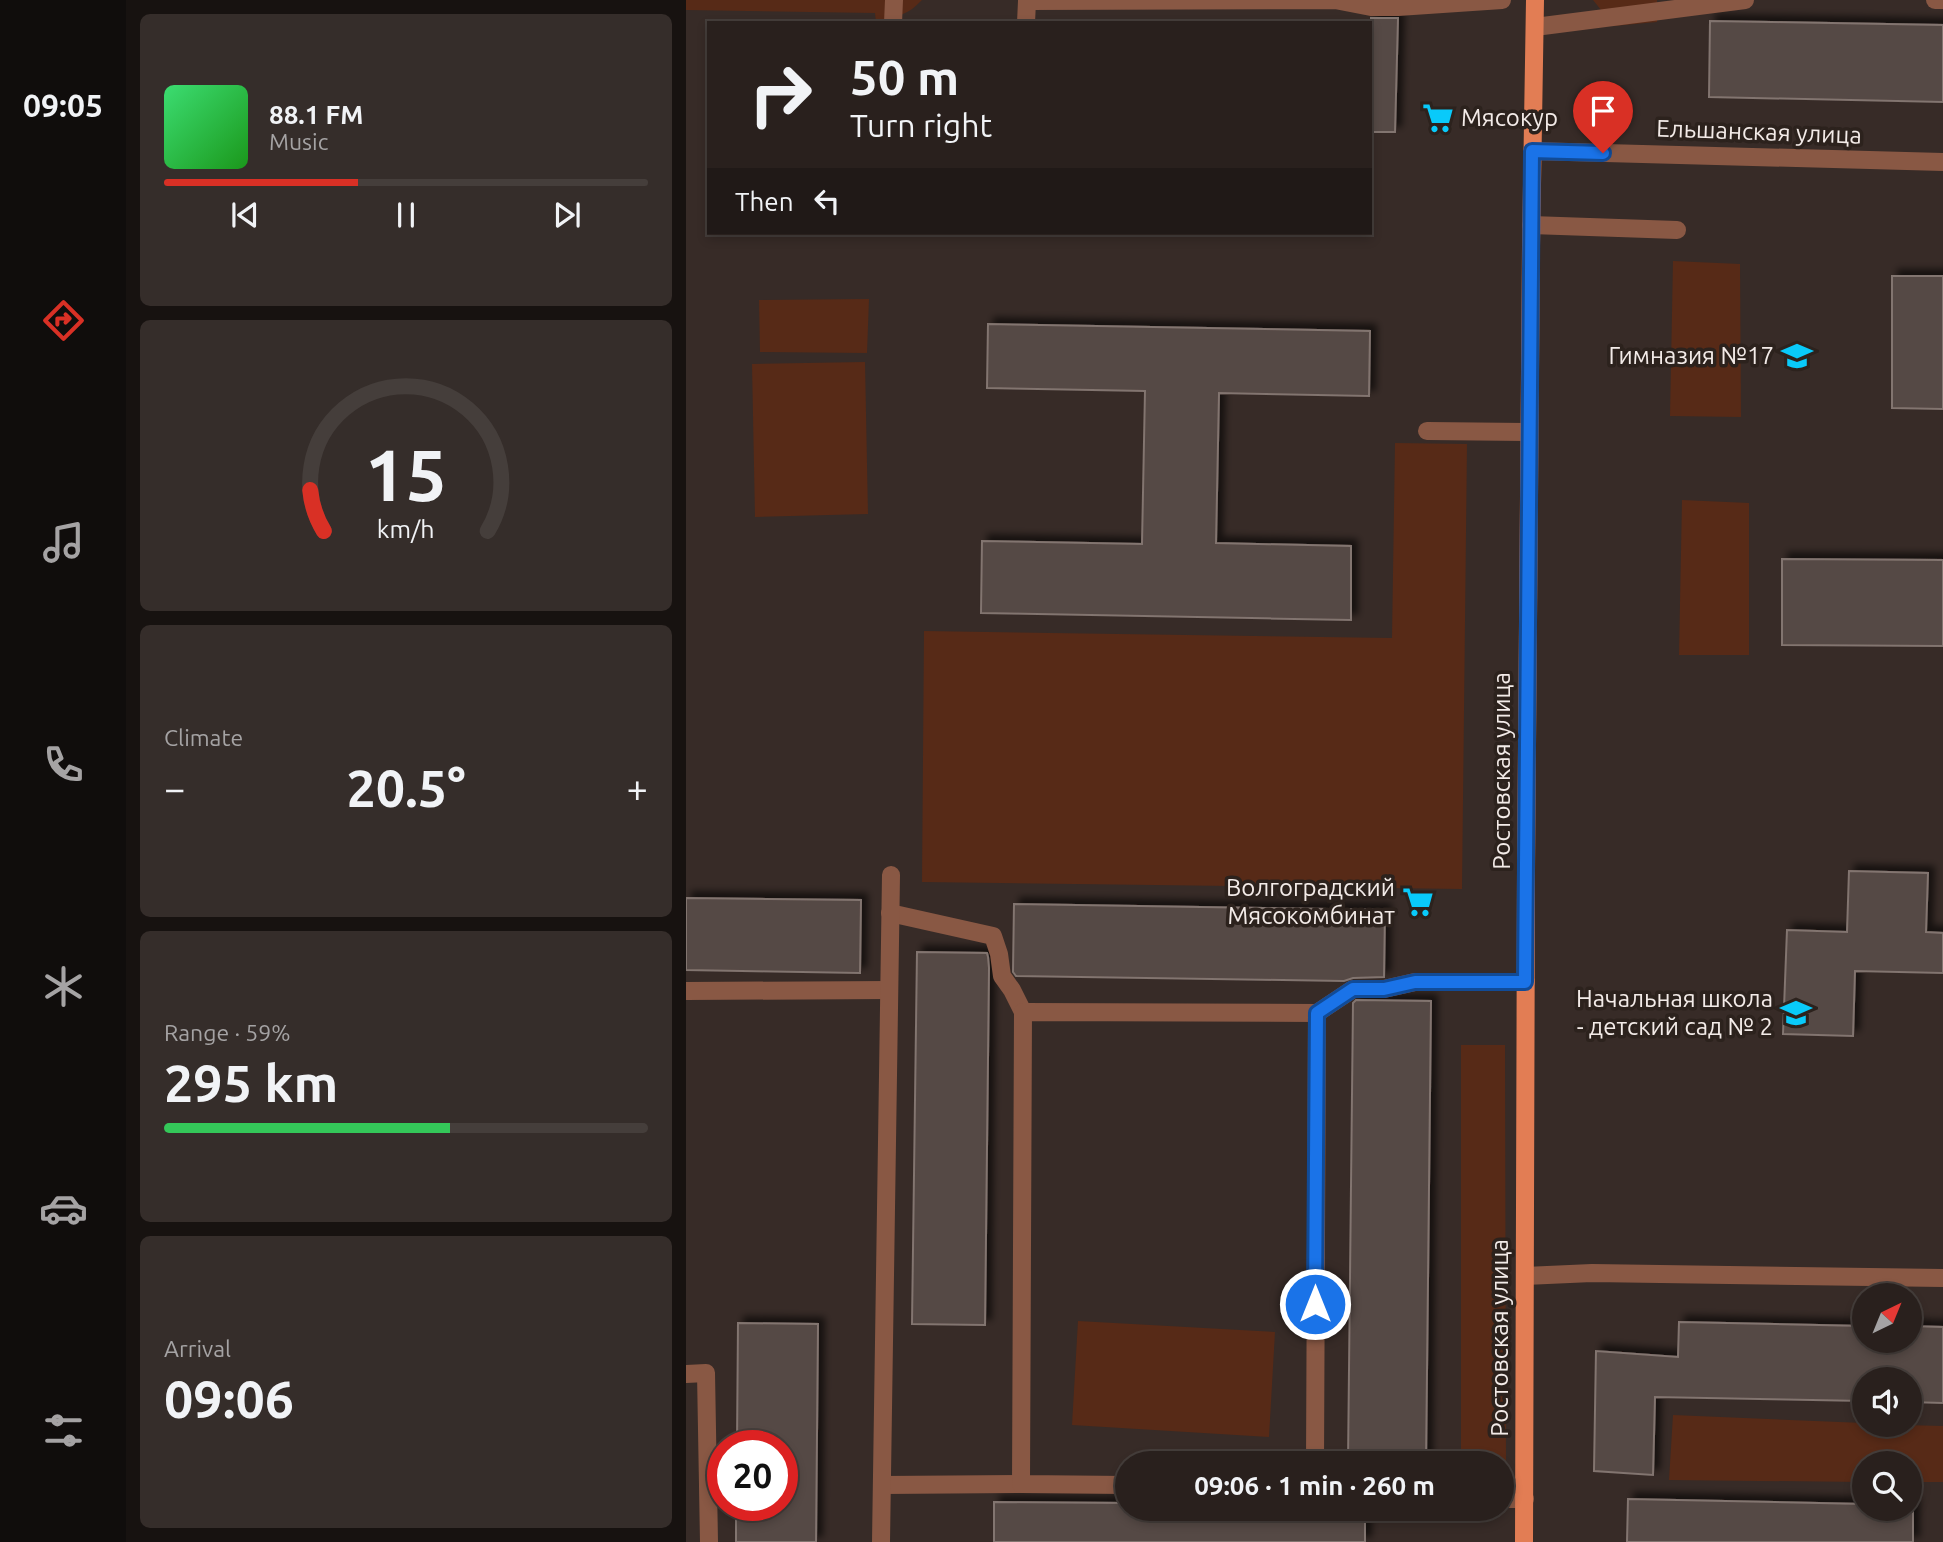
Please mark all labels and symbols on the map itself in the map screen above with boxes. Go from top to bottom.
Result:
pin [1573,81,1633,153]
supermarket icon: Мясокур [1421,101,1455,135]
place label: Мясокур [1461,104,1558,131]
street label: Ельшанская улица [1656,114,1862,149]
school or university icon: Гимназия №17 [1780,339,1814,373]
place label: Гимназия №17 [1608,342,1774,369]
street label: Ростовская улица [1488,672,1515,870]
place label: Волгоградский Мясокомбинат [1226,874,1395,929]
supermarket icon: Волгоградский Мясокомбинат [1401,885,1435,919]
place label: Начальная школа - детский сад № 2 [1576,985,1773,1040]
school or university icon: Начальная школа - детский сад № 2 [1779,996,1813,1030]
street label: Ростовская улица [1486,1239,1513,1437]
position arrow [1278,1267,1352,1341]
north arrow [1852,1283,1922,1353]
speed limit sign: 20 [707,1430,798,1521]

